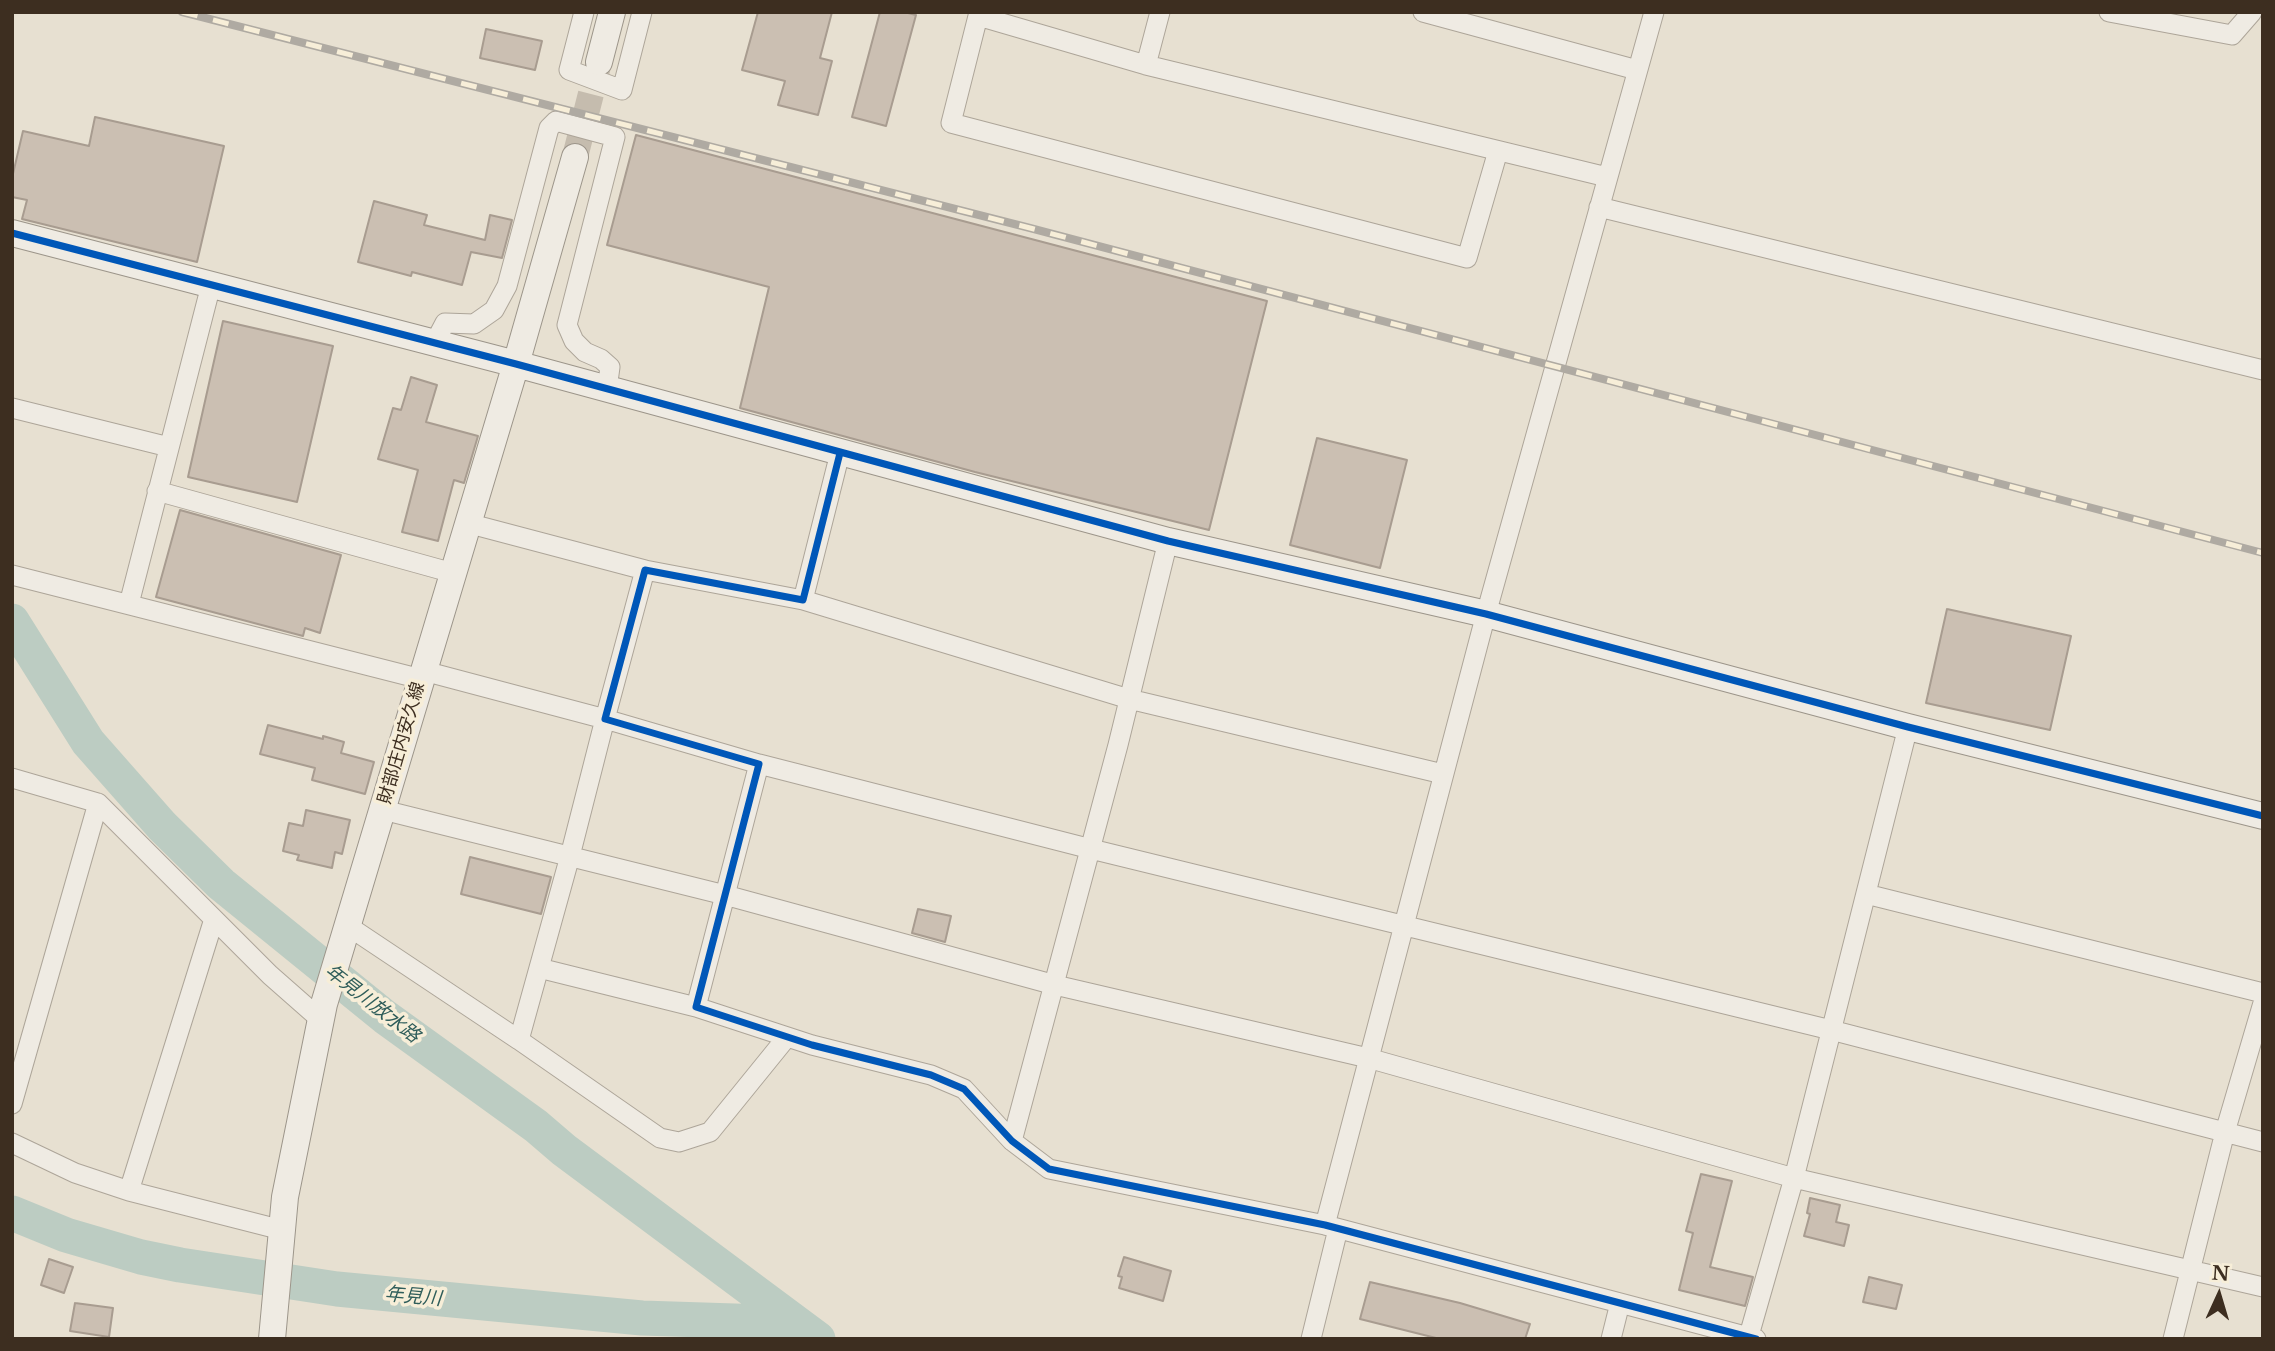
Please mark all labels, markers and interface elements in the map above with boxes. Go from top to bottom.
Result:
street label: 財部庄内安久線 [374,679,430,807]
water label: 年見川放水路 [320,960,424,1048]
north arrow [2184,1260,2254,1330]
text: N [2211,1261,2230,1286]
water label: 年見川 [384,1283,442,1311]

